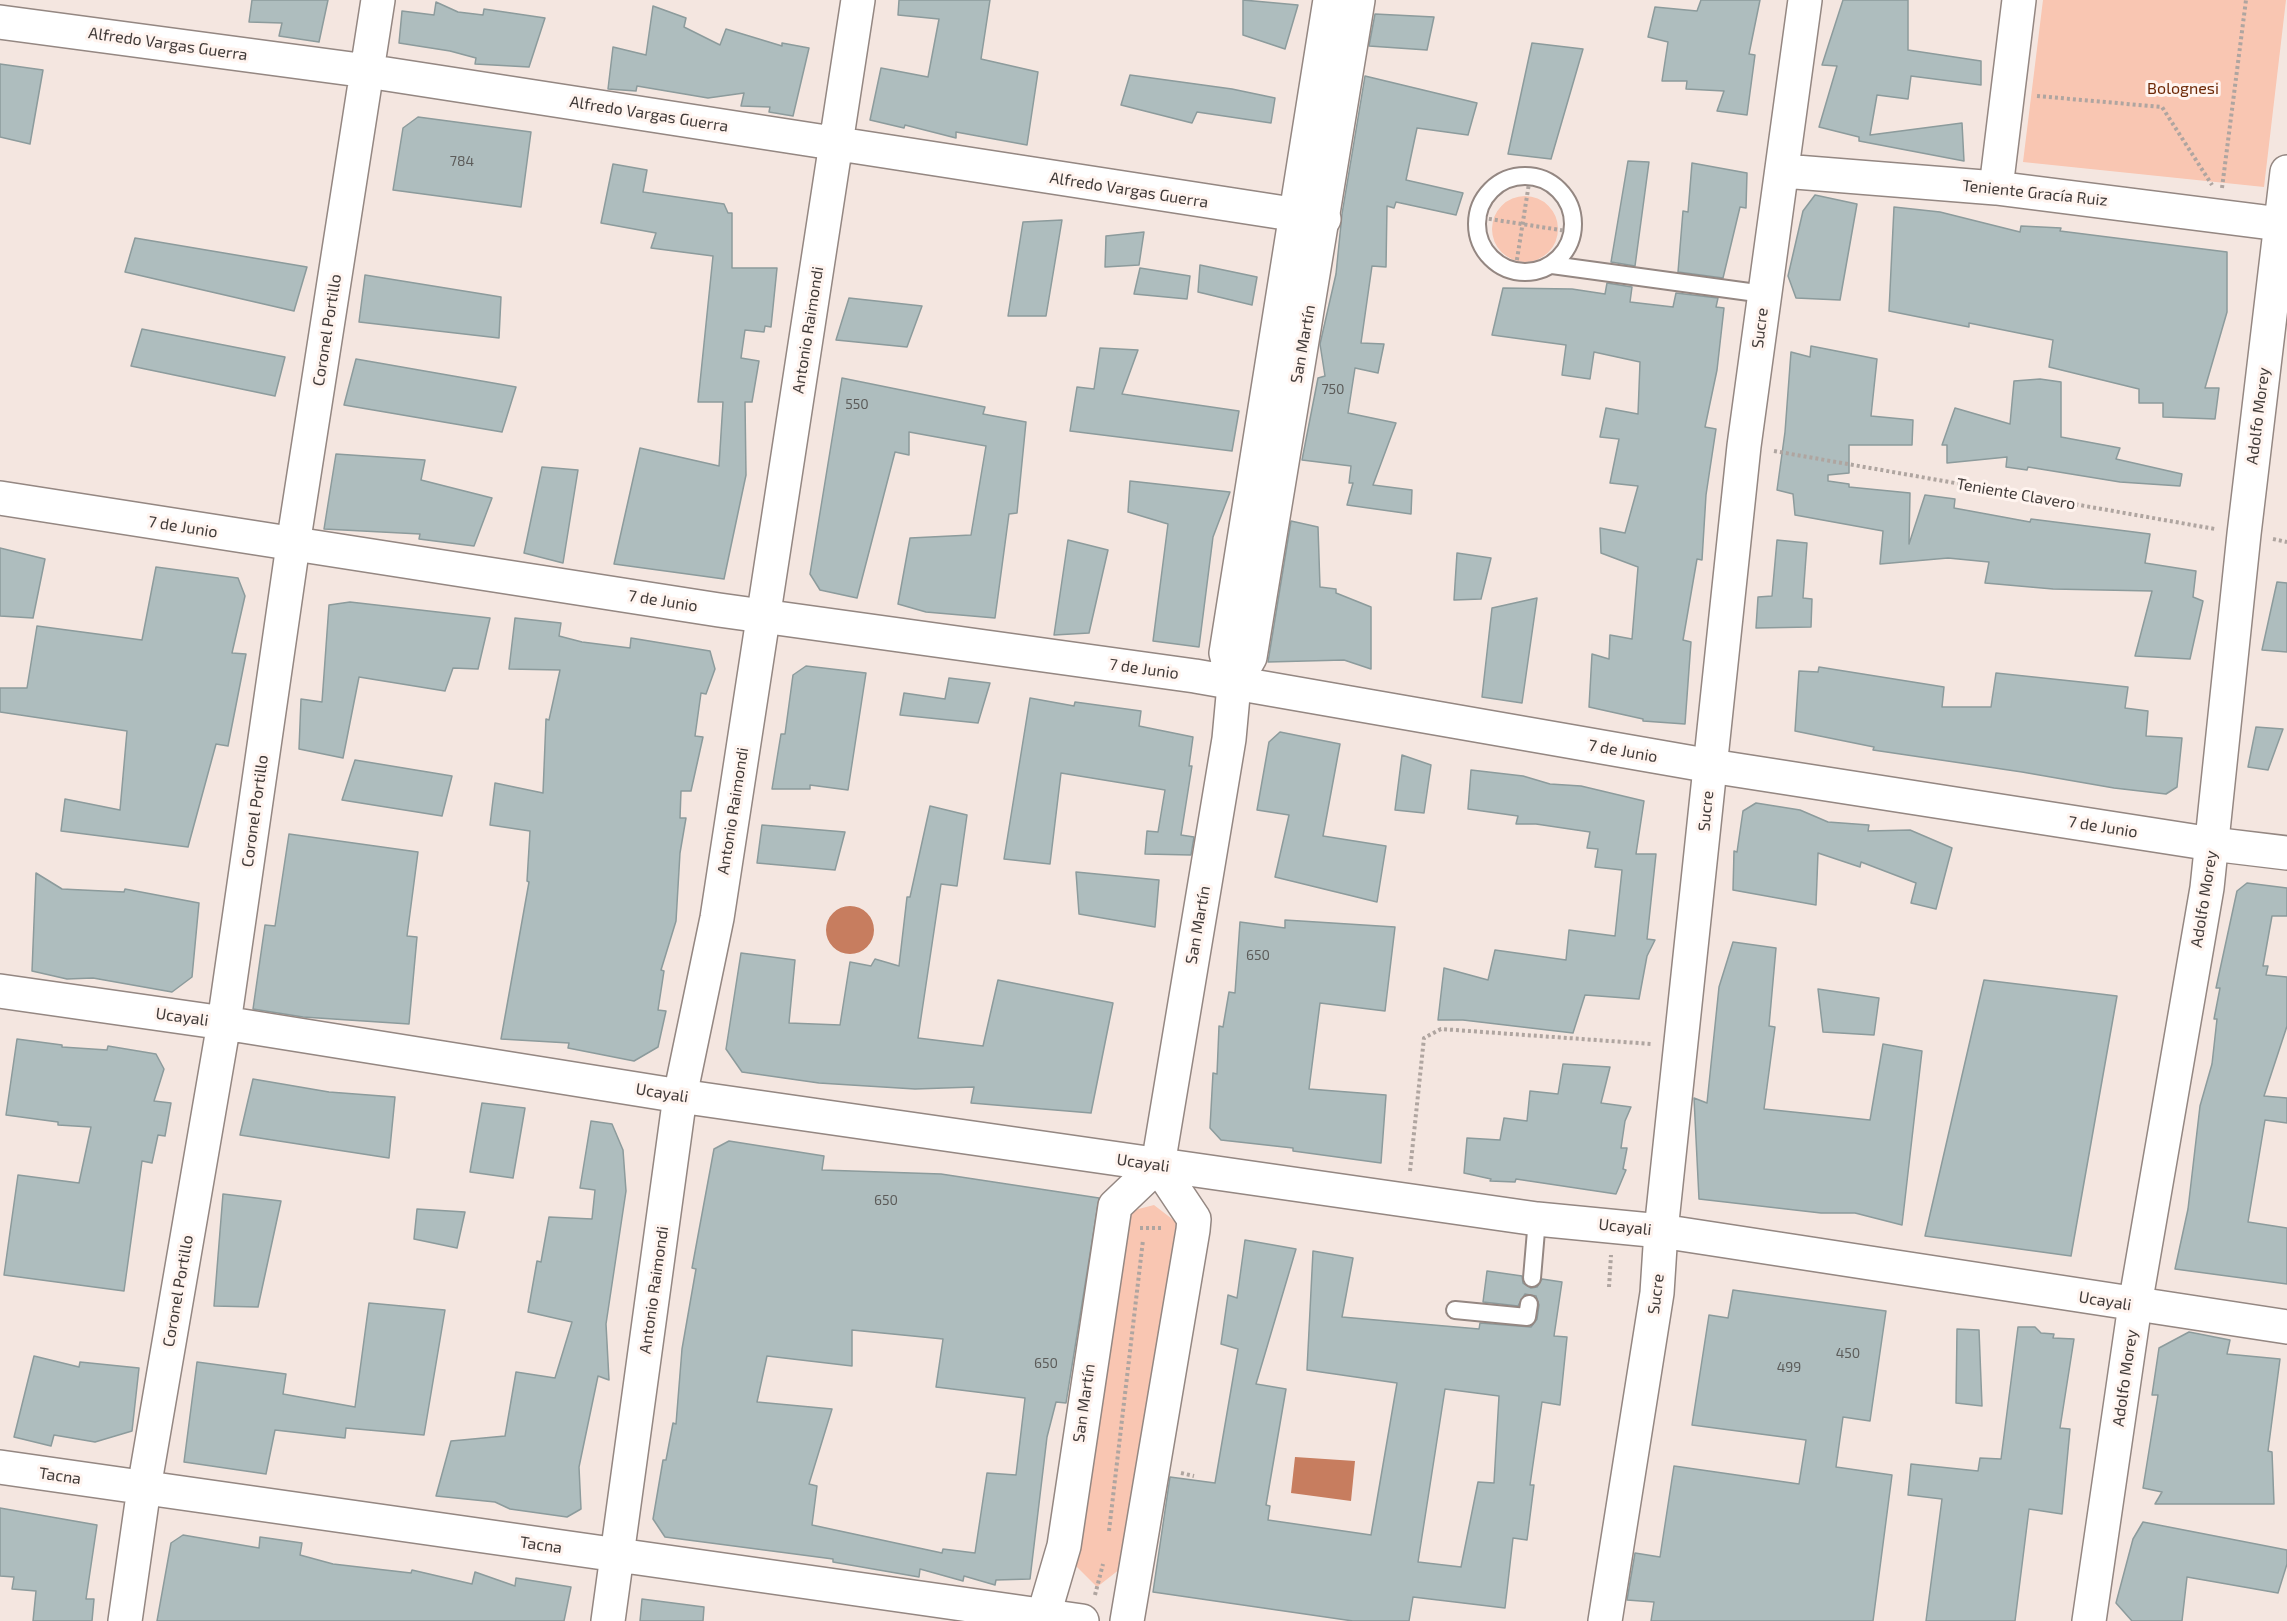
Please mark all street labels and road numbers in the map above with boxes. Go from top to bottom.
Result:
street label: Alfredo Vargas Guerra [87,23,249,65]
street label: Alfredo Vargas Guerra [568,92,730,136]
street label: Alfredo Vargas Guerra [1048,168,1210,212]
street label: Teniente Gracía Ruiz [1961,176,2109,210]
street label: Antonio Raimondi [788,265,828,395]
street label: Coronel Portillo [309,273,345,387]
street label: San Martín [1287,303,1319,385]
street label: Sucre [1748,307,1772,349]
street label: Adolfo Morey [2243,366,2273,466]
street label: Teniente Clavero [1955,474,2077,514]
street label: 7 de Junio [147,512,219,542]
street label: 7 de Junio [627,586,699,616]
street label: 7 de Junio [1108,655,1180,683]
street label: 7 de Junio [1587,735,1659,767]
street label: Antonio Raimondi [713,746,753,876]
street label: Coronel Portillo [238,754,272,868]
street label: Sucre [1694,790,1718,832]
street label: 7 de Junio [2067,812,2139,842]
street label: Adolfo Morey [2187,849,2221,949]
street label: San Martín [1182,884,1214,966]
street label: Ucayali [154,1004,210,1030]
street label: Ucayali [634,1079,690,1107]
street label: Ucayali [1115,1150,1171,1176]
street label: Ucayali [1598,1215,1652,1239]
street label: Antonio Raimondi [636,1225,672,1355]
street label: Coronel Portillo [159,1234,197,1348]
street label: Sucre [1644,1273,1668,1315]
street label: Ucayali [2077,1287,2133,1315]
street label: Adolfo Morey [2109,1328,2141,1428]
street label: San Martín [1069,1362,1099,1444]
street label: Tacna [38,1464,82,1488]
street label: Tacna [519,1533,563,1557]

